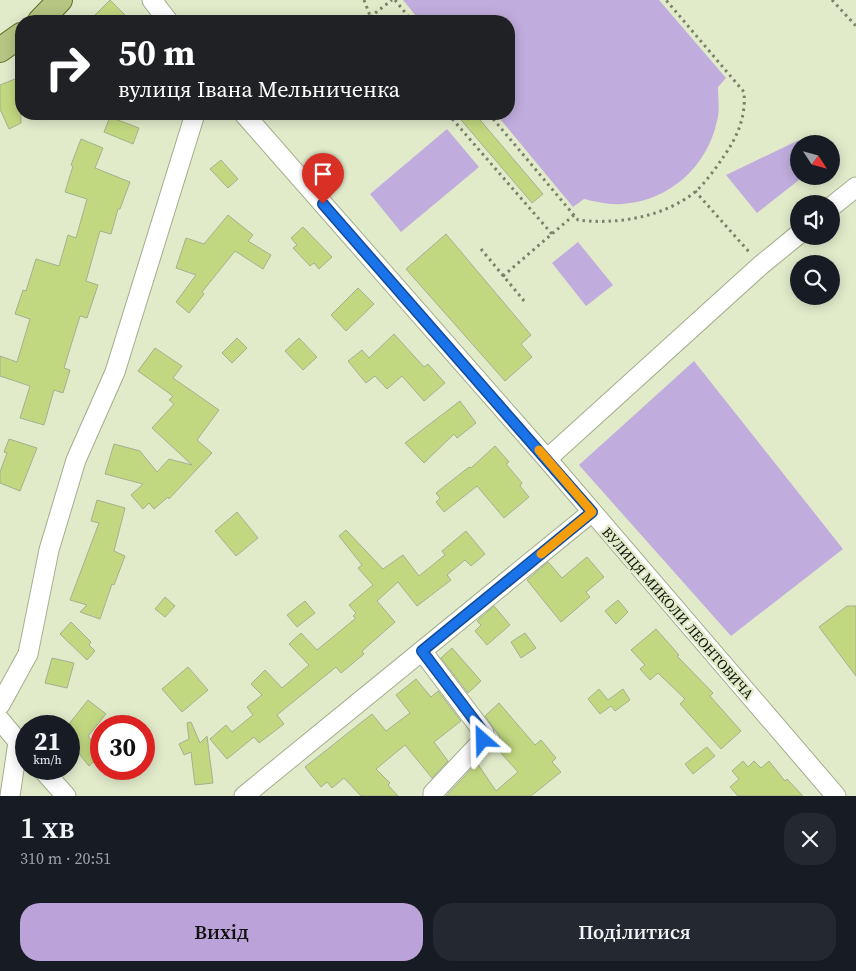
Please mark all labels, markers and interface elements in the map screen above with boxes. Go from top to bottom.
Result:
text: 50 m [118,29,195,77]
icon: right [35,35,100,100]
text: вулиця Івана Мельниченка [118,74,400,104]
north arrow [790,135,840,185]
map controls [790,135,840,305]
pin [302,153,344,204]
icon: arrive [309,160,337,188]
button: sound [790,195,840,245]
button: search [790,255,840,305]
street label: ВУЛИЦЯ МИКОЛИ ЛЕОНТОВИЧА [598,523,759,704]
position arrow [456,713,508,765]
speed limit sign: 30 [90,715,155,780]
text: 21 [34,724,61,758]
text: km/h [33,752,62,768]
text: 1 хв [20,807,74,848]
button: close [784,813,836,865]
text: 310 m · 20:51 [20,847,111,869]
button: Вихід [20,903,423,961]
button: Поділитися [433,903,836,961]

